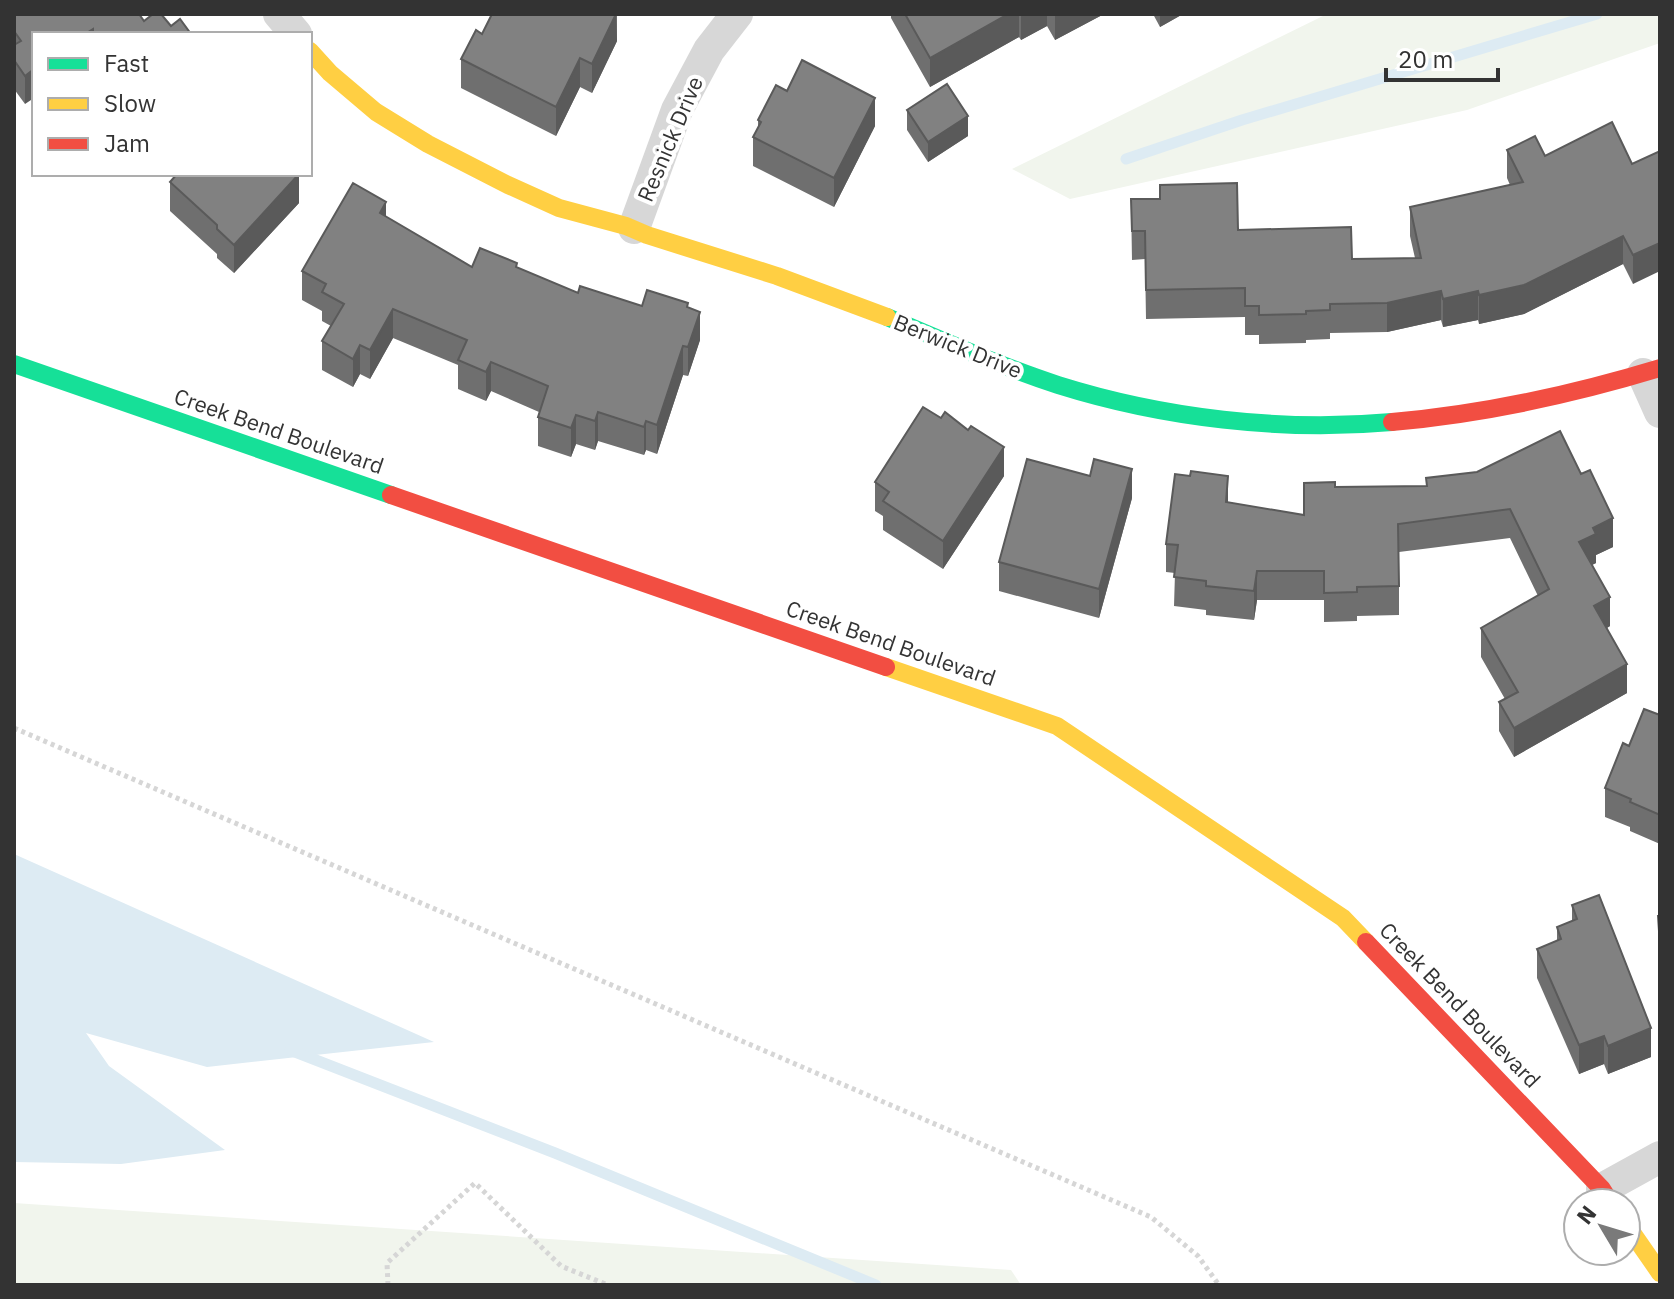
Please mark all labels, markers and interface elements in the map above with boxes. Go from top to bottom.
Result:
legend [32,32,312,176]
scale bar [1386,32,1498,82]
text: 20 m [1398,43,1453,75]
text: Fast [104,47,149,79]
street label: Resnick Drive [630,72,709,206]
text: Slow [104,87,156,119]
text: Jam [104,127,150,159]
street label: Berwick Drive [890,307,1027,384]
street label: Creek Bend Boulevard [171,381,388,480]
street label: Creek Bend Boulevard [783,593,1000,692]
street label: Creek Bend Boulevard [1374,916,1547,1094]
north arrow [1562,1187,1642,1267]
text: N [1570,1199,1602,1230]

